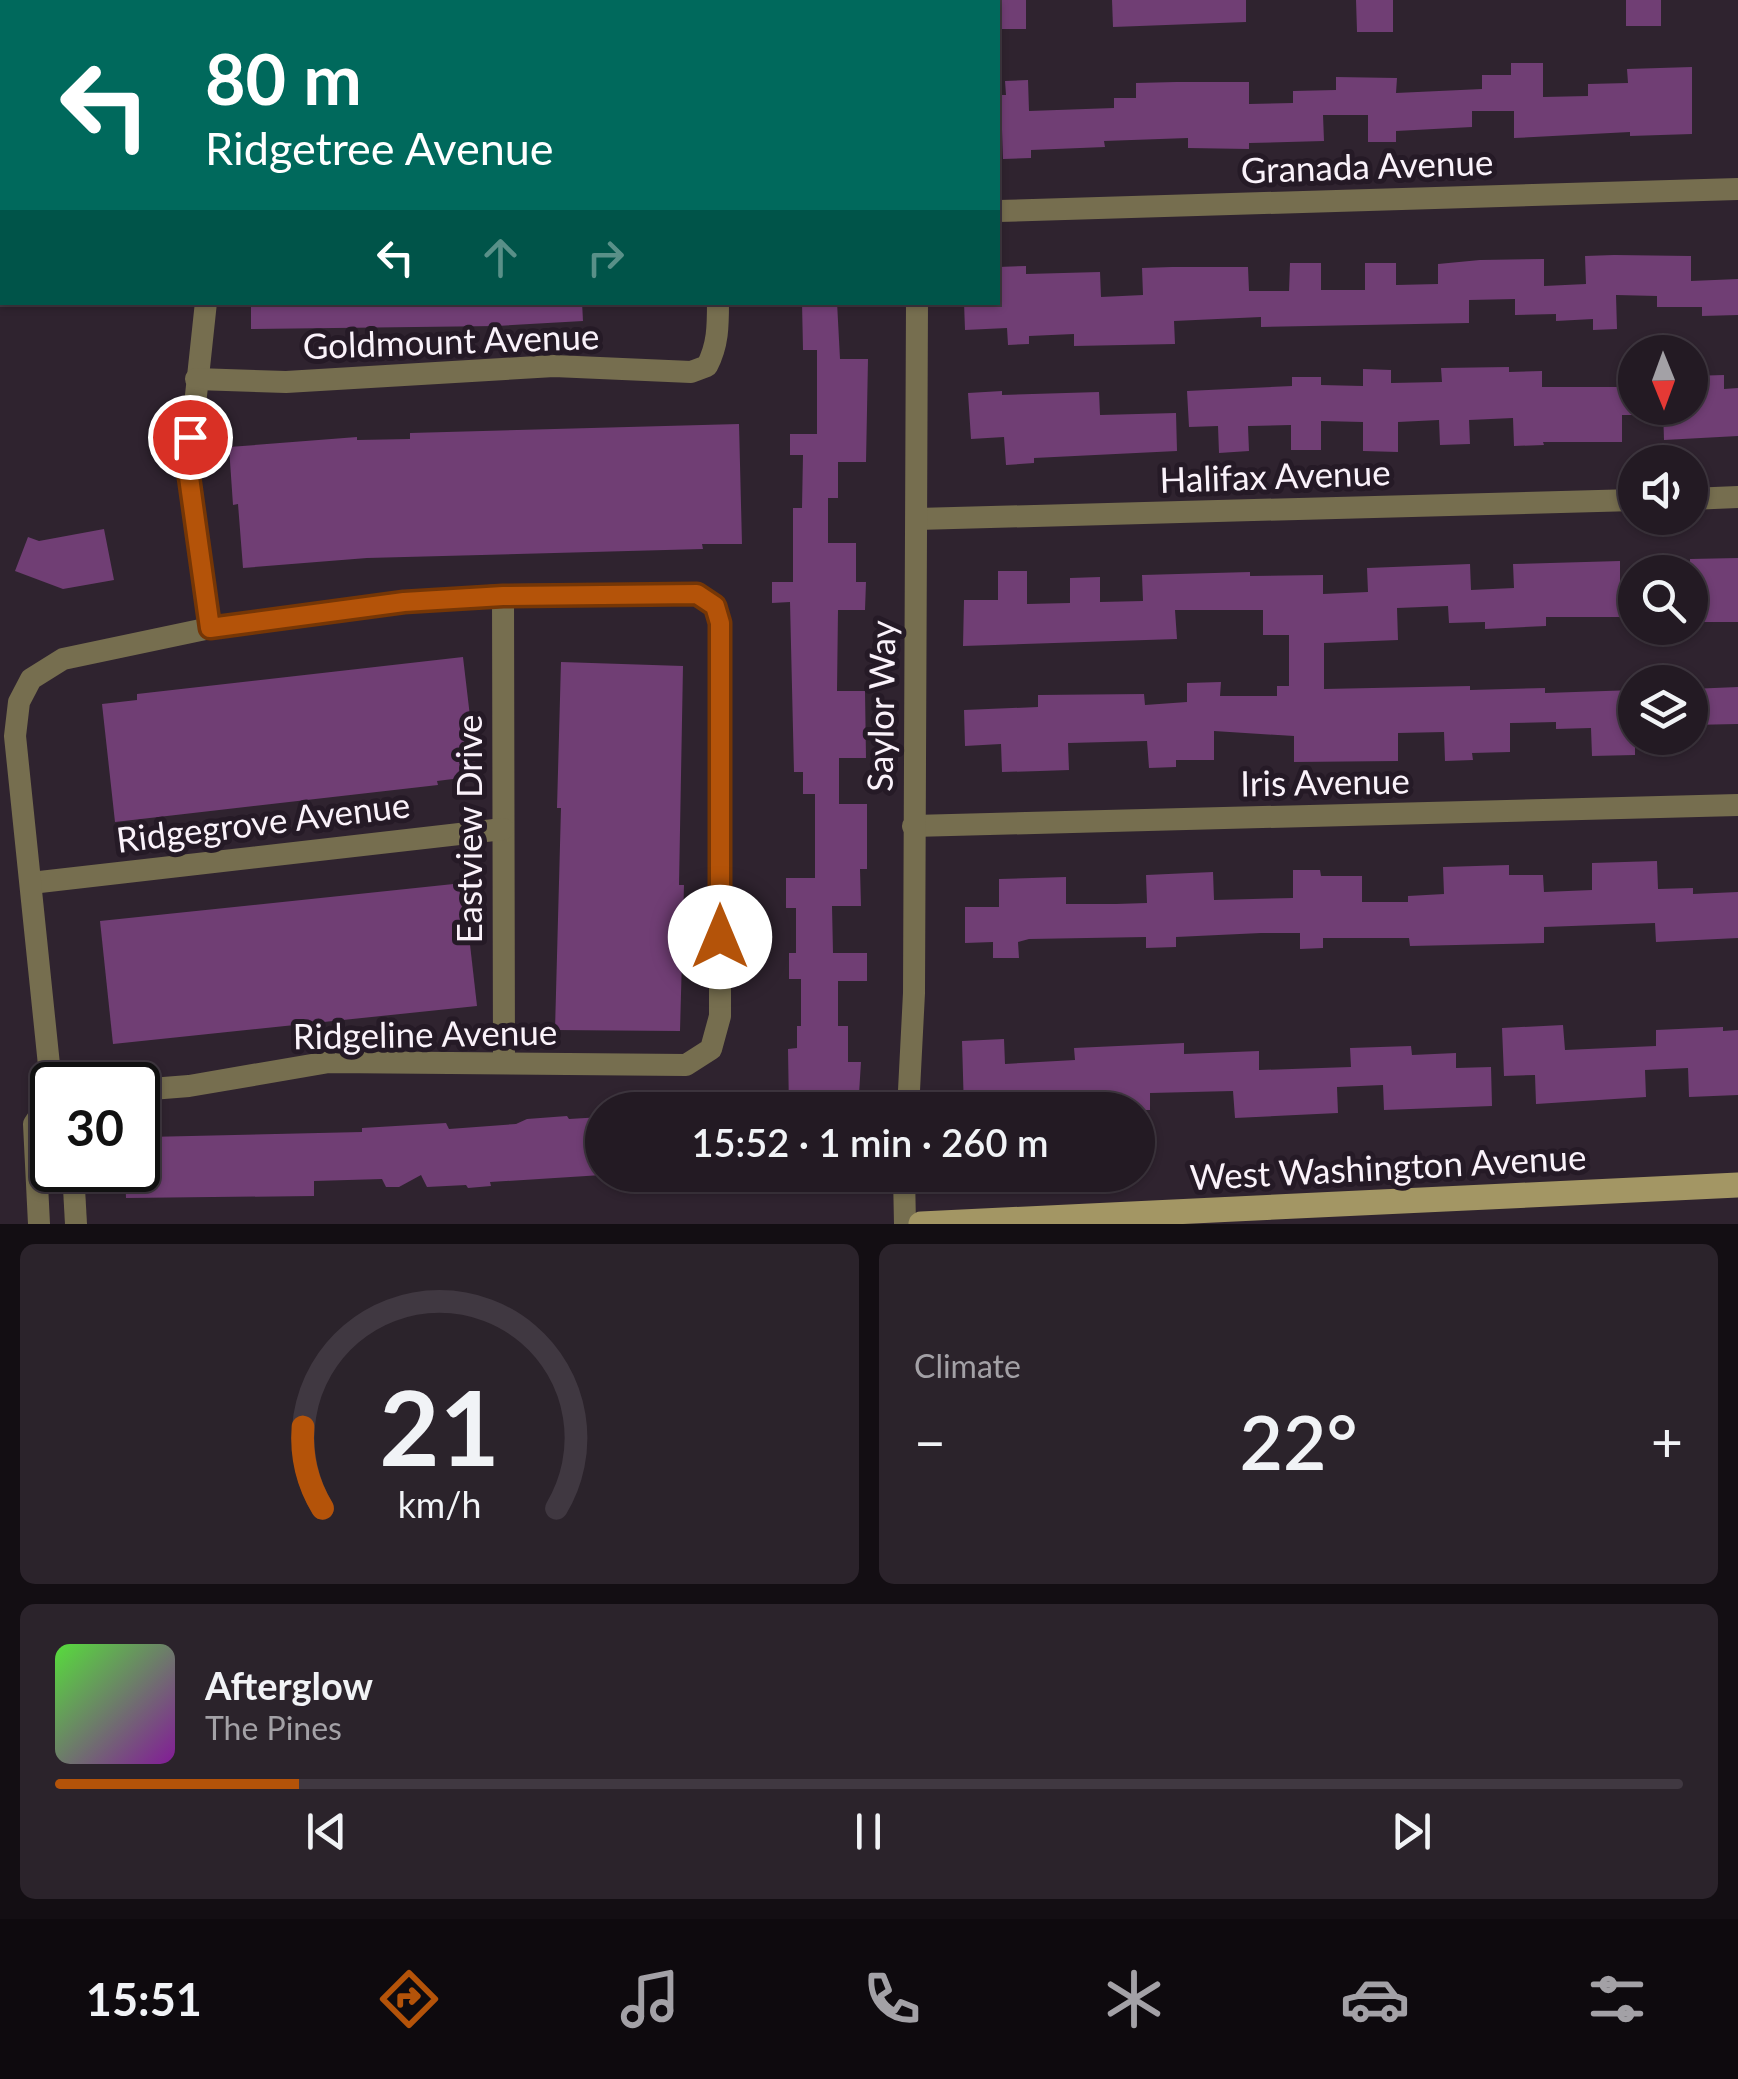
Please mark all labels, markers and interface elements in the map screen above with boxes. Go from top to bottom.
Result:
text: 80 m [205,36,362,120]
icon: left [40,40,170,170]
text: Ridgetree Avenue [205,121,554,175]
street label: Granada Avenue [1240,140,1494,190]
icon: left [368,230,423,285]
icon: ahead [473,230,528,285]
icon: right [578,230,633,285]
street label: Goldmount Avenue [302,314,600,366]
north arrow [1618,335,1708,425]
map controls [1618,335,1708,755]
pin [148,395,233,480]
icon: arrive [163,410,218,465]
button: sound [1618,445,1708,535]
street label: Halifax Avenue [1159,450,1391,500]
button: search [1618,555,1708,645]
street label: Saylor Way [858,620,902,792]
button: layers [1618,665,1708,755]
street label: Eastview Drive [447,714,489,944]
street label: Iris Avenue [1240,759,1410,803]
street label: Ridgegrove Avenue [114,782,412,860]
position arrow [668,885,772,989]
street label: Ridgeline Avenue [292,1010,558,1056]
speed limit sign: 30 [30,1062,160,1192]
text: 15:52 · 1 min · 260 m [692,1119,1048,1165]
street label: West Washington Avenue [1189,1135,1587,1197]
text: Climate [914,1346,1021,1385]
text: 21 [379,1363,500,1488]
text: 22° [1239,1396,1358,1486]
text: − [914,1408,946,1474]
text: + [1651,1408,1683,1474]
text: km/h [398,1483,481,1526]
text: Afterglow [205,1662,373,1708]
text: The Pines [205,1708,342,1747]
icon: previous [299,1804,354,1859]
icon: pause [841,1804,896,1859]
icon: next [1384,1804,1439,1859]
icon: directions [374,1964,444,2034]
icon: music [615,1964,685,2034]
icon: phone [857,1964,927,2034]
icon: climate [1099,1964,1169,2034]
icon: car [1340,1964,1410,2034]
icon: filters [1582,1964,1652,2034]
text: 15:51 [86,1972,202,2026]

